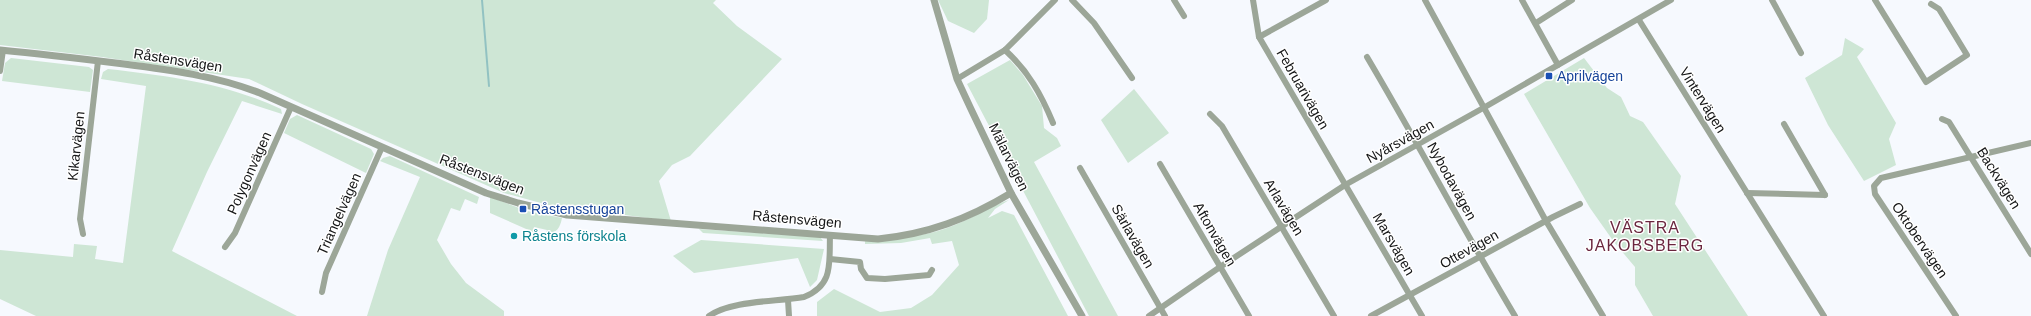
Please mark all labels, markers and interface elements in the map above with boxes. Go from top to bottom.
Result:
street label: Råstensvägen [133,45,223,75]
street label: Februarivägen [1274,46,1332,132]
street label: Vintervägen [1676,64,1730,136]
place label: Aprilvägen [1557,68,1623,84]
marker: Aprilvägen [1544,71,1554,81]
street label: Kikarvägen [64,110,88,182]
street label: Nyårsvägen [1363,116,1437,166]
street label: Mälarvägen [986,121,1032,193]
street label: Polygonvägen [224,129,274,217]
street label: Nybodavägen [1424,139,1480,223]
street label: Backvägen [1974,144,2024,212]
street label: Råstensvägen [437,150,527,198]
street label: Triangelvägen [314,170,364,258]
street label: Arlavägen [1261,176,1307,238]
street label: Aftonvägen [1190,199,1240,269]
street label: Oktobervägen [1889,199,1951,281]
place label: Råstensstugan [531,201,624,217]
street label: Särlavägen [1108,201,1158,271]
marker: Råstensstugan [518,204,528,214]
street label: Råstensvägen [752,207,842,231]
street label: Marsvägen [1370,210,1418,278]
district label: VÄSTRA JAKOBSBERG [1586,219,1704,254]
street label: Ottevägen [1437,226,1501,272]
place label: Råstens förskola [522,228,626,244]
marker: Råstens förskola [509,231,519,241]

